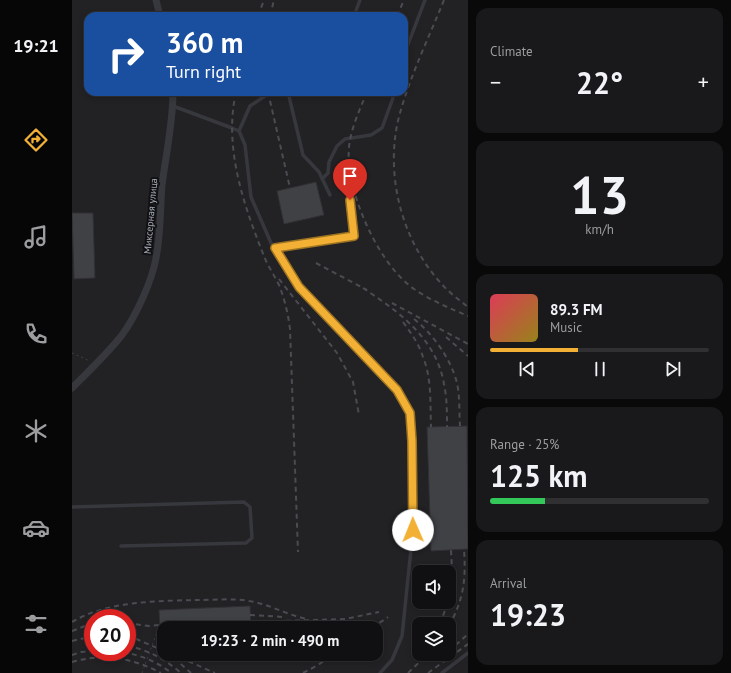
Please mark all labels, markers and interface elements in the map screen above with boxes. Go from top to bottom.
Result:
text: 360 m [166,24,243,61]
icon: right [100,28,152,80]
text: 19:21 [13,34,59,57]
text: Climate [490,43,533,60]
text: Turn right [166,60,241,83]
text: 22° [576,63,623,102]
text: − [490,68,501,96]
text: + [698,68,709,96]
icon: directions [22,126,50,154]
pin [333,159,367,200]
text: 13 [570,161,629,228]
icon: arrive [339,165,361,187]
street label: Миксерная улица [141,178,160,254]
text: km/h [585,221,614,238]
icon: music [22,223,50,251]
text: 89.3 FM [550,300,603,319]
text: Music [550,319,582,336]
icon: phone [22,320,50,348]
icon: previous [516,358,538,380]
icon: pause [589,358,611,380]
icon: next [662,358,684,380]
icon: climate [22,417,50,445]
text: Range · 25% [490,436,559,453]
text: 125 km [490,456,588,495]
position arrow [392,509,434,551]
icon: car [22,514,50,542]
map controls [412,565,456,661]
button: sound [412,565,456,609]
text: Arrival [490,575,526,592]
text: 19:23 [490,595,566,634]
speed limit sign: 20 [84,609,136,661]
icon: filters [22,610,50,638]
button: layers [412,617,456,661]
text: 19:23 · 2 min · 490 m [201,631,339,650]

